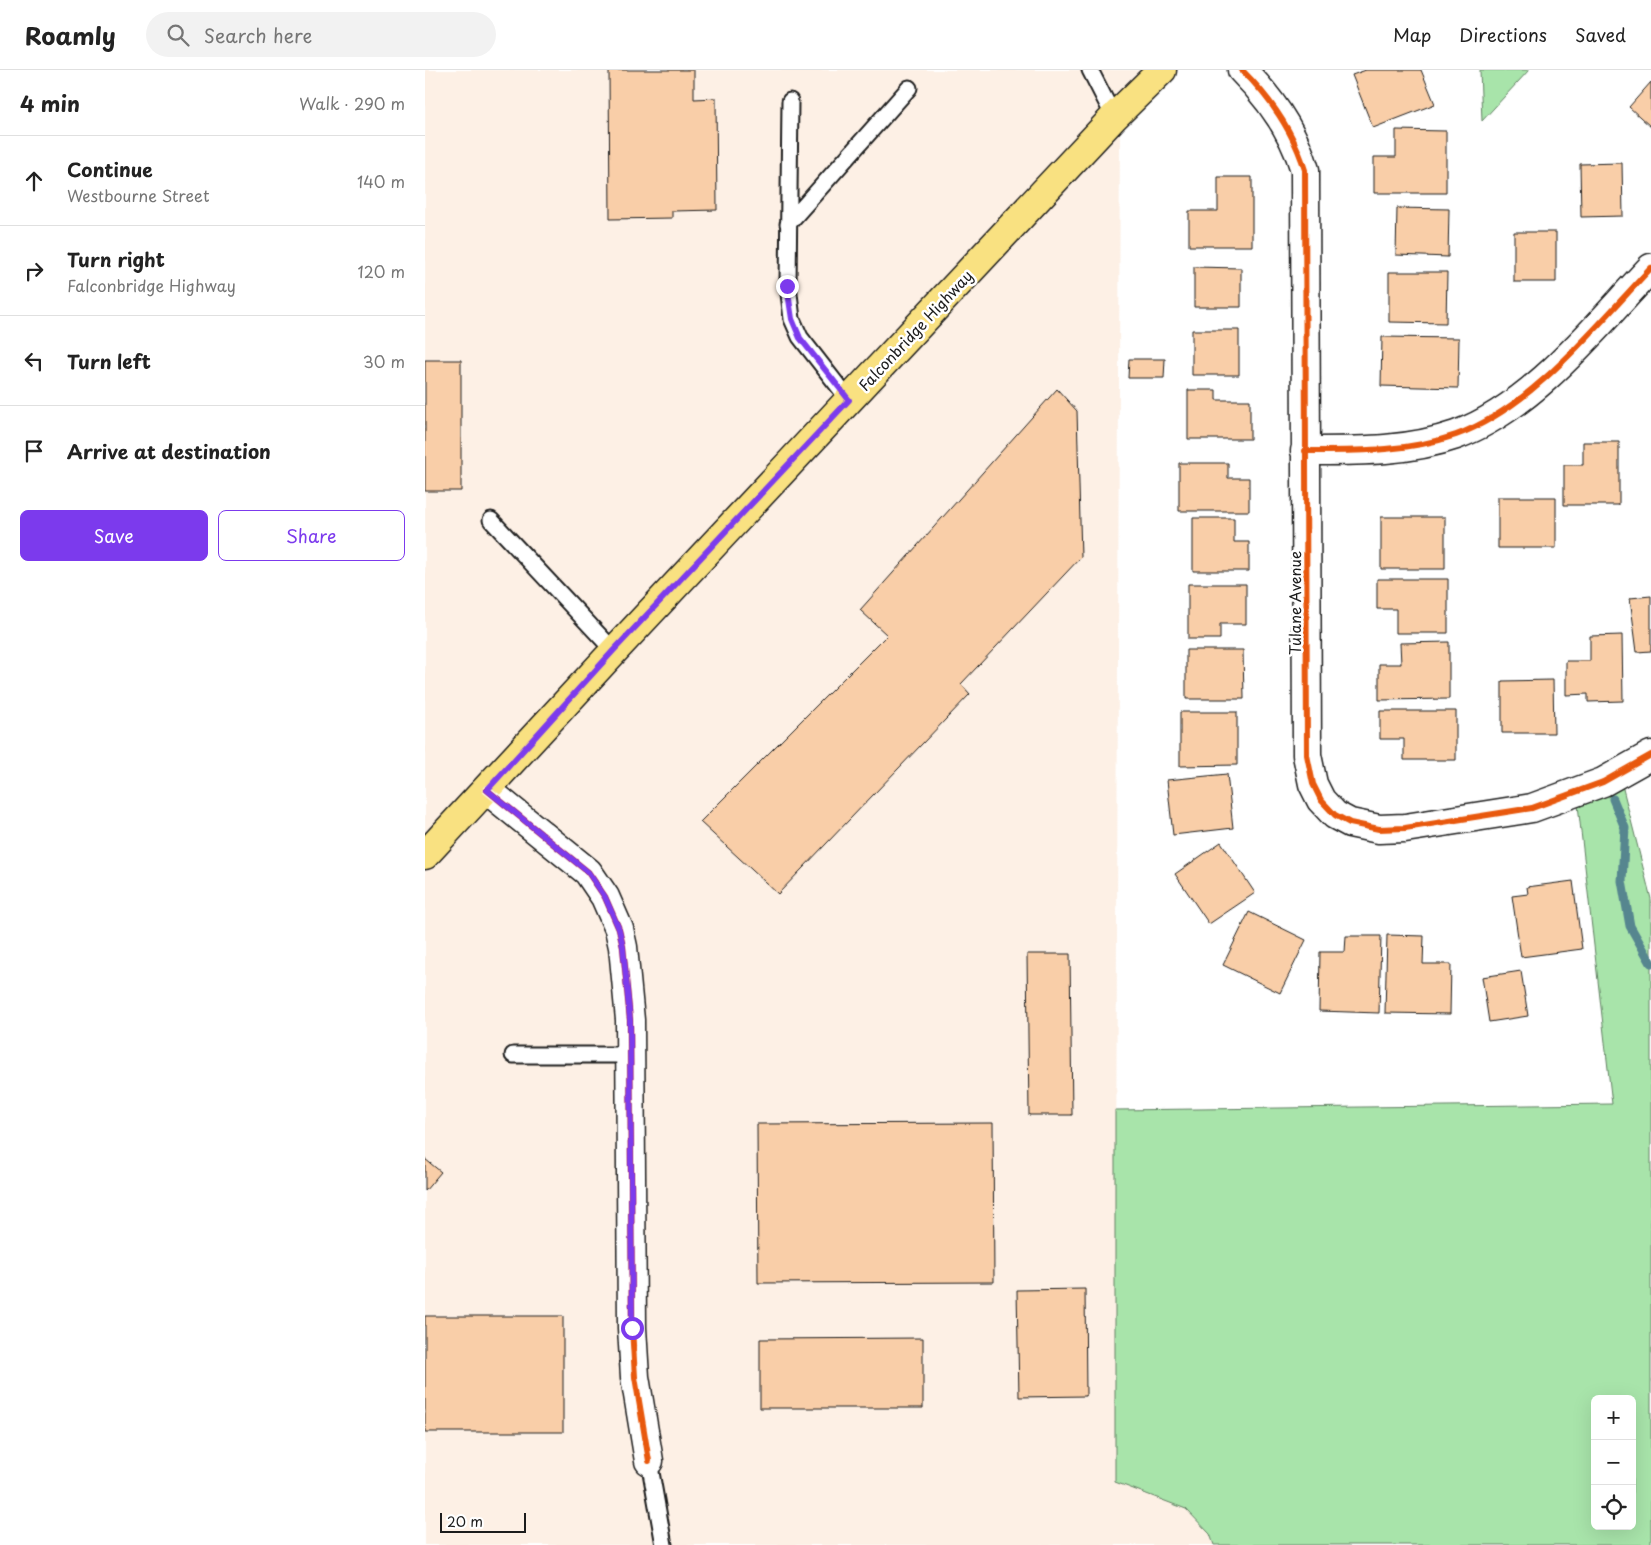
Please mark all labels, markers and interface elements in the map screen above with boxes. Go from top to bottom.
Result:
search box [146,12,496,57]
text: Roamly [25,17,116,53]
icon: search [164,21,192,49]
text: Search here [204,21,312,49]
text: Map [1393,21,1431,48]
text: Directions [1459,21,1547,48]
text: Saved [1575,21,1626,48]
text: 4 min [20,87,80,119]
text: Walk · 290 m [299,91,405,115]
text: Continue [67,155,153,183]
icon: ahead [20,167,48,195]
text: 140 m [357,169,405,193]
text: Westbourne Street [67,183,209,207]
text: Turn right [67,245,165,273]
icon: right [20,257,48,285]
text: 120 m [358,259,405,283]
street label: Falconbridge Highway [853,264,977,396]
text: Falconbridge Highway [67,273,236,297]
route end [776,275,799,298]
icon: left [20,347,48,375]
text: Turn left [67,347,151,375]
text: 30 m [363,349,405,373]
icon: arrive [20,437,48,465]
text: Arrive at destination [67,437,271,465]
button: Save [20,510,208,561]
button: Share [218,510,405,561]
street label: Tulane Avenue [1283,551,1306,655]
route start [621,1317,644,1340]
map controls [1591,1395,1636,1530]
button: + [1591,1395,1636,1440]
button: − [1591,1440,1636,1485]
button: locate [1591,1485,1636,1530]
scale bar [440,1510,526,1533]
text: 20 m [447,1511,483,1532]

